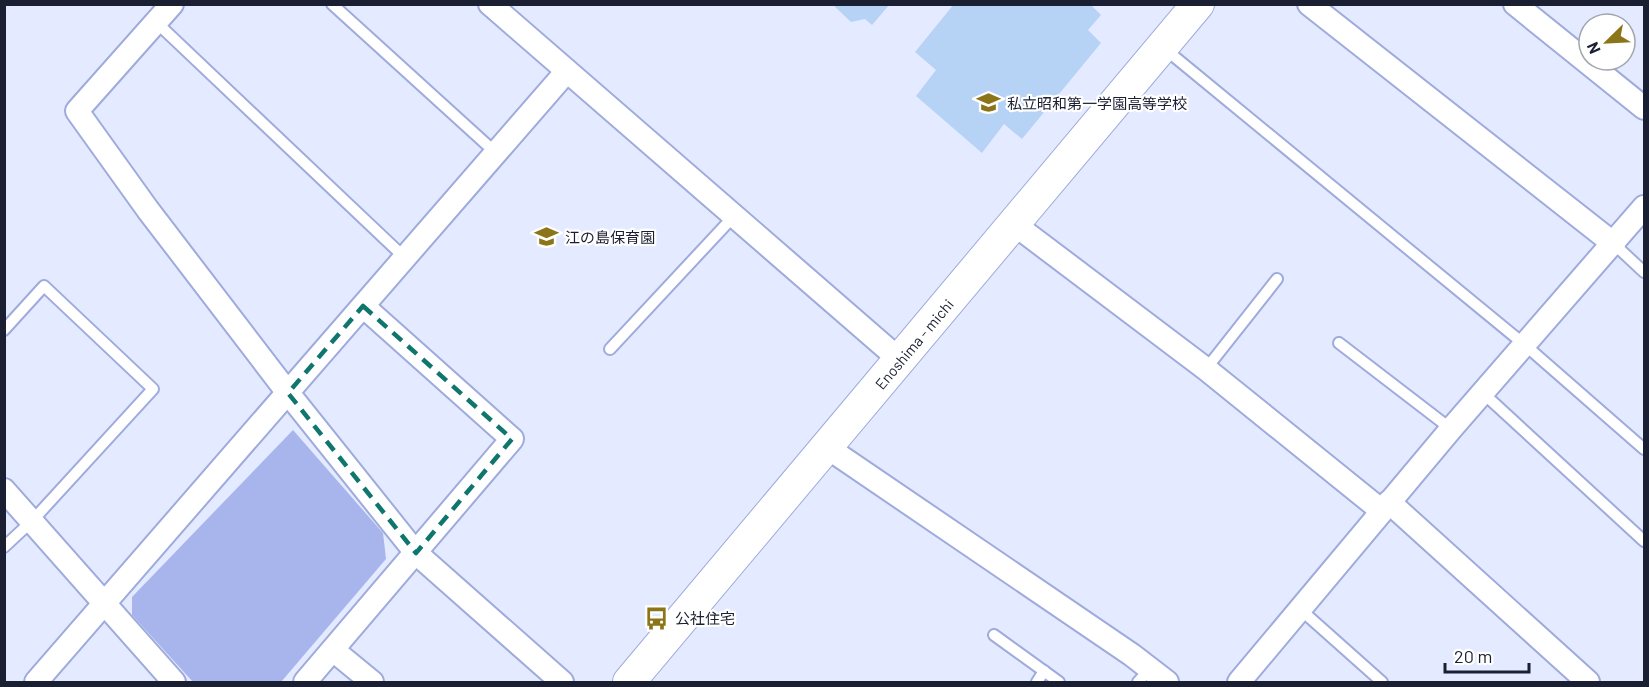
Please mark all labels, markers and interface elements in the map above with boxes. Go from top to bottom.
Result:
north arrow [1577,12,1637,72]
text: N [1582,40,1604,57]
school or university icon: 私立昭和第一学園高等学校 [976,90,1002,116]
place label: 私立昭和第一学園高等学校 [1007,94,1187,112]
school or university icon: 江の島保育園 [534,224,560,250]
place label: 江の島保育園 [565,228,655,246]
street label: Enoshima - michi [871,295,957,393]
bus stop icon: 公社住宅 [644,605,670,631]
place label: 公社住宅 [675,609,735,627]
scale bar [1445,636,1529,674]
text: 20 m [1454,645,1492,667]

